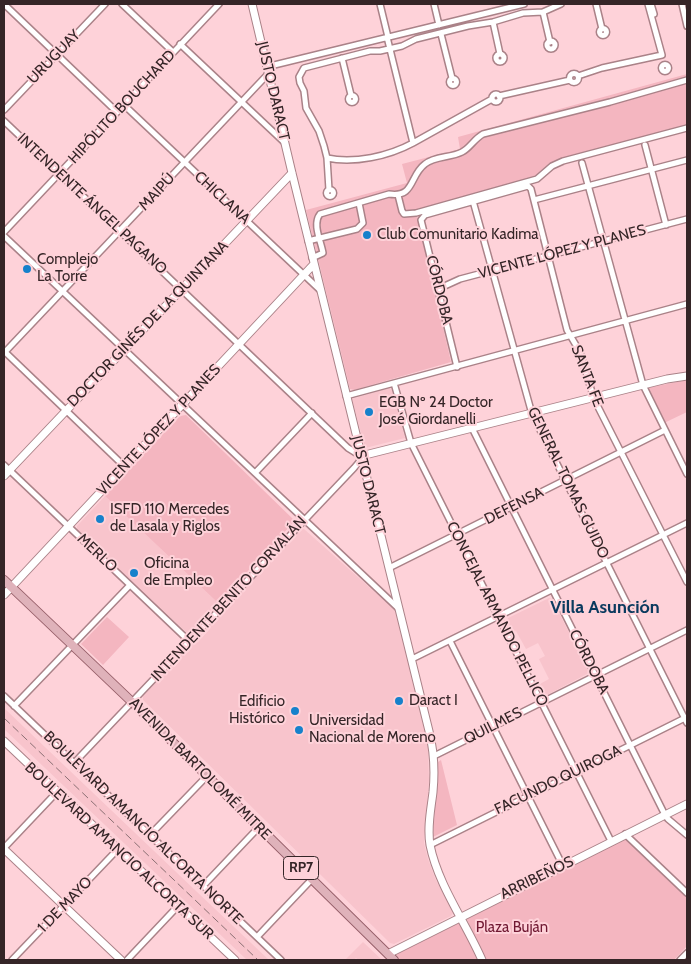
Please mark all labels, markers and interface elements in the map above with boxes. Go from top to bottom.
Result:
street label: URUGUAY [24,26,84,88]
street label: JUSTO DARACT [253,40,293,142]
street label: HIPÓLITO BOUCHARD [65,46,179,168]
street label: INTENDENTE ÁNGEL PAGANO [13,130,171,278]
street label: CHICLANA [190,168,254,228]
street label: MAIPÚ [135,170,179,214]
street label: VICENTE LÓPEZ Y PLANES [476,221,648,283]
place label: Club Comunitario Kadima [377,226,539,244]
marker: Club Comunitario Kadima [361,229,373,241]
street label: DOCTOR GINÉS DE LA QUINTANA [64,237,232,411]
place label: Complejo La Torre [37,251,98,286]
street label: CÓRDOBA [422,254,456,326]
marker: Complejo La Torre [21,263,33,275]
street label: SANTA FE [567,343,607,409]
street label: VICENTE LÓPEZ Y PLANES [93,361,225,499]
place label: EGB Nº 24 Doctor José Giordanelli [379,394,493,429]
street label: GENERAL TOMAS GUIDO [523,404,613,562]
marker: EGB Nº 24 Doctor José Giordanelli [363,406,375,418]
street label: JUSTO DARACT [347,434,389,536]
street label: DEFENSA [481,483,547,529]
place label: ISFD 110 Mercedes de Lasala y Riglos [110,501,229,536]
marker: ISFD 110 Mercedes de Lasala y Riglos [94,513,106,525]
street label: INTENDENTE BENITO CORVALÁN [148,513,310,685]
street label: CONCEJAL ARMANDO PELLICO [442,519,552,709]
street label: MERLO [73,530,121,576]
place label: Oficina de Empleo [144,555,212,590]
marker: Oficina de Empleo [128,567,140,579]
district label: Villa Asunción [550,597,660,619]
street label: CÓRDOBA [565,627,613,697]
place label: Daract I [409,692,458,710]
place label: Edificio Histórico [229,693,285,728]
street label: AVENIDA BARTOLOMÉ MITRE [125,694,275,844]
marker: Daract I [393,695,405,707]
street label: QUILMES [461,704,525,748]
marker: Edificio Histórico [289,705,301,717]
place label: Universidad Nacional de Moreno [309,712,436,747]
marker: Universidad Nacional de Moreno [293,724,305,736]
street label: BOULEVARD AMANCIO ALCORTA NORTE [40,728,246,928]
street label: FACUNDO QUIROGA [492,741,624,819]
street label: BOULEVARD AMANCIO ALCORTA SUR [21,759,217,943]
street label: ARRIBEÑOS [497,853,577,903]
road number: RP7 [284,856,318,880]
street label: 1 DE MAYO [34,873,96,937]
park label: Plaza Buján [476,919,548,937]

